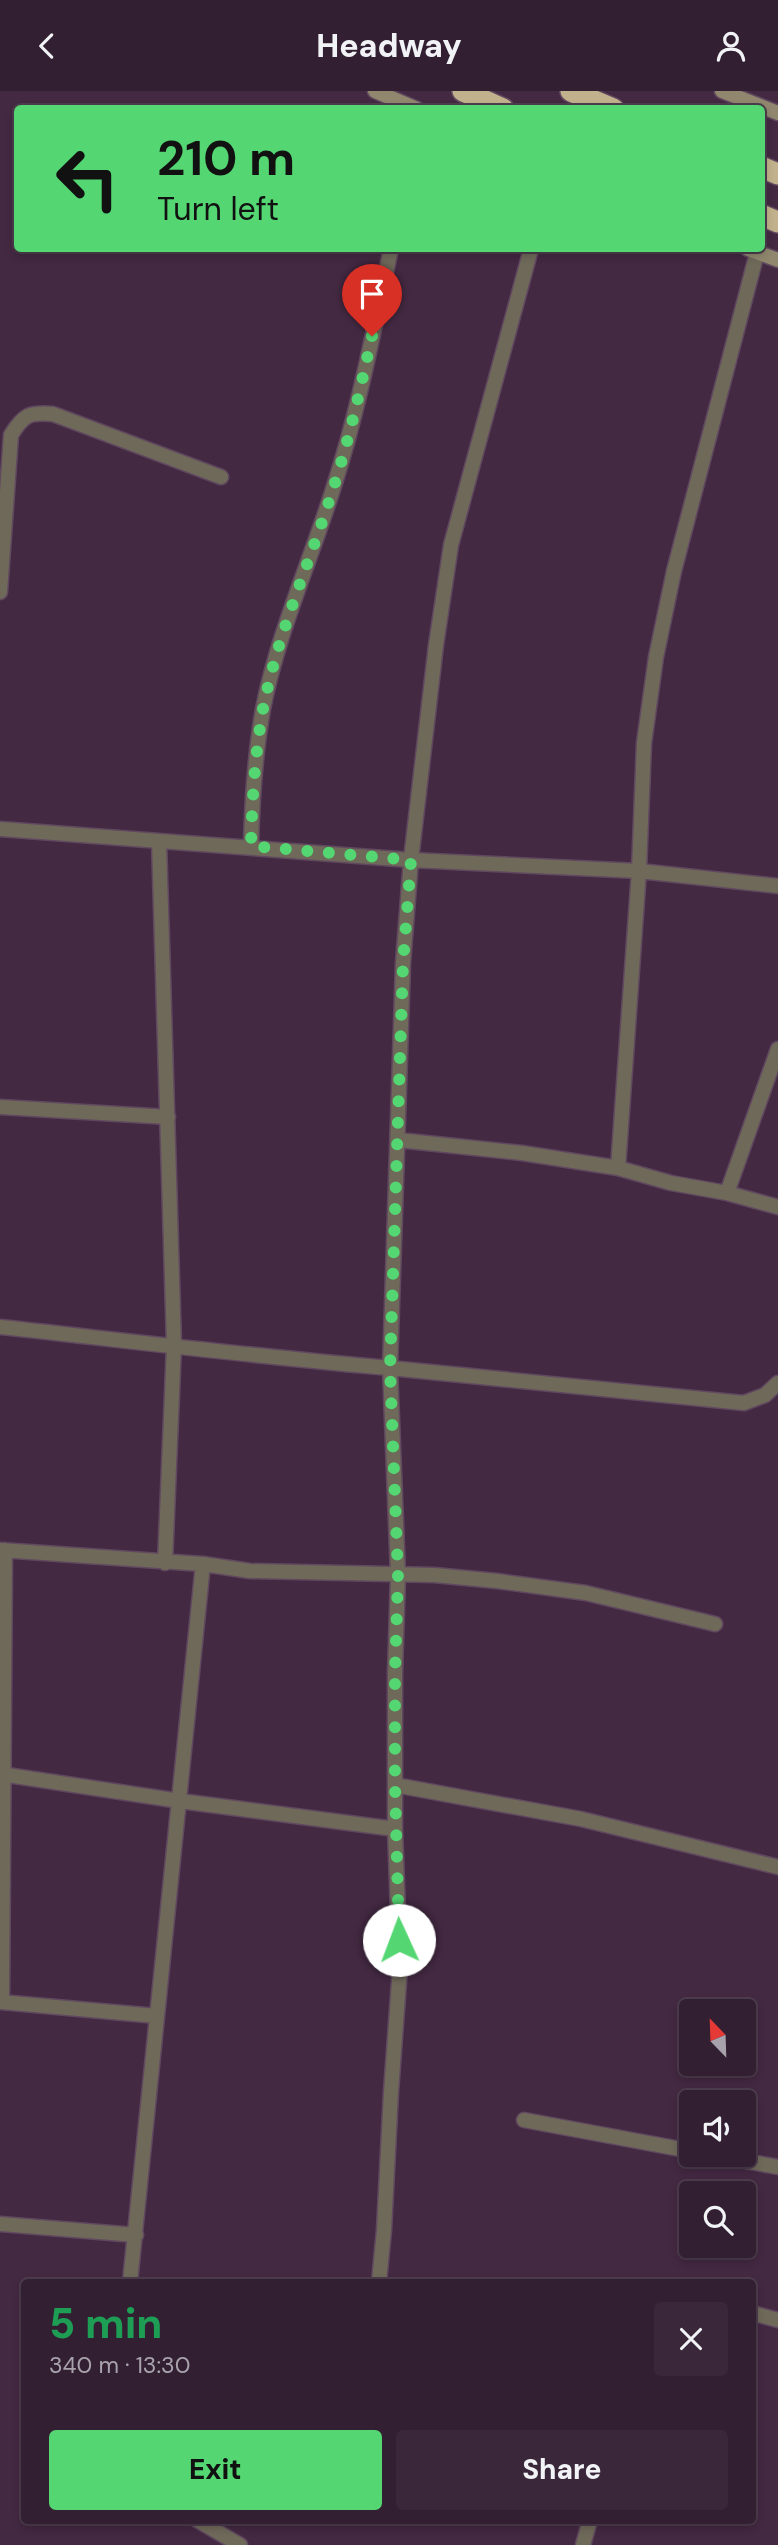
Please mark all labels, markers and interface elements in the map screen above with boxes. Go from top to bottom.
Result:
text: Headway [316,25,462,67]
icon: back [28,27,66,65]
icon: person [712,27,750,65]
text: 210 m [157,126,295,190]
icon: left [42,133,133,224]
text: Turn left [157,188,279,230]
pin [342,264,402,336]
icon: arrive [353,275,391,313]
position arrow [362,1903,436,1977]
north arrow [679,1999,756,2075]
map controls [679,1999,756,2258]
button: sound [679,2090,756,2167]
button: search [679,2181,756,2258]
text: 5 min [49,2296,162,2351]
button: close [654,2302,728,2376]
text: 340 m · 13:30 [49,2350,190,2380]
button: Exit [49,2430,382,2510]
button: Share [396,2430,728,2510]

